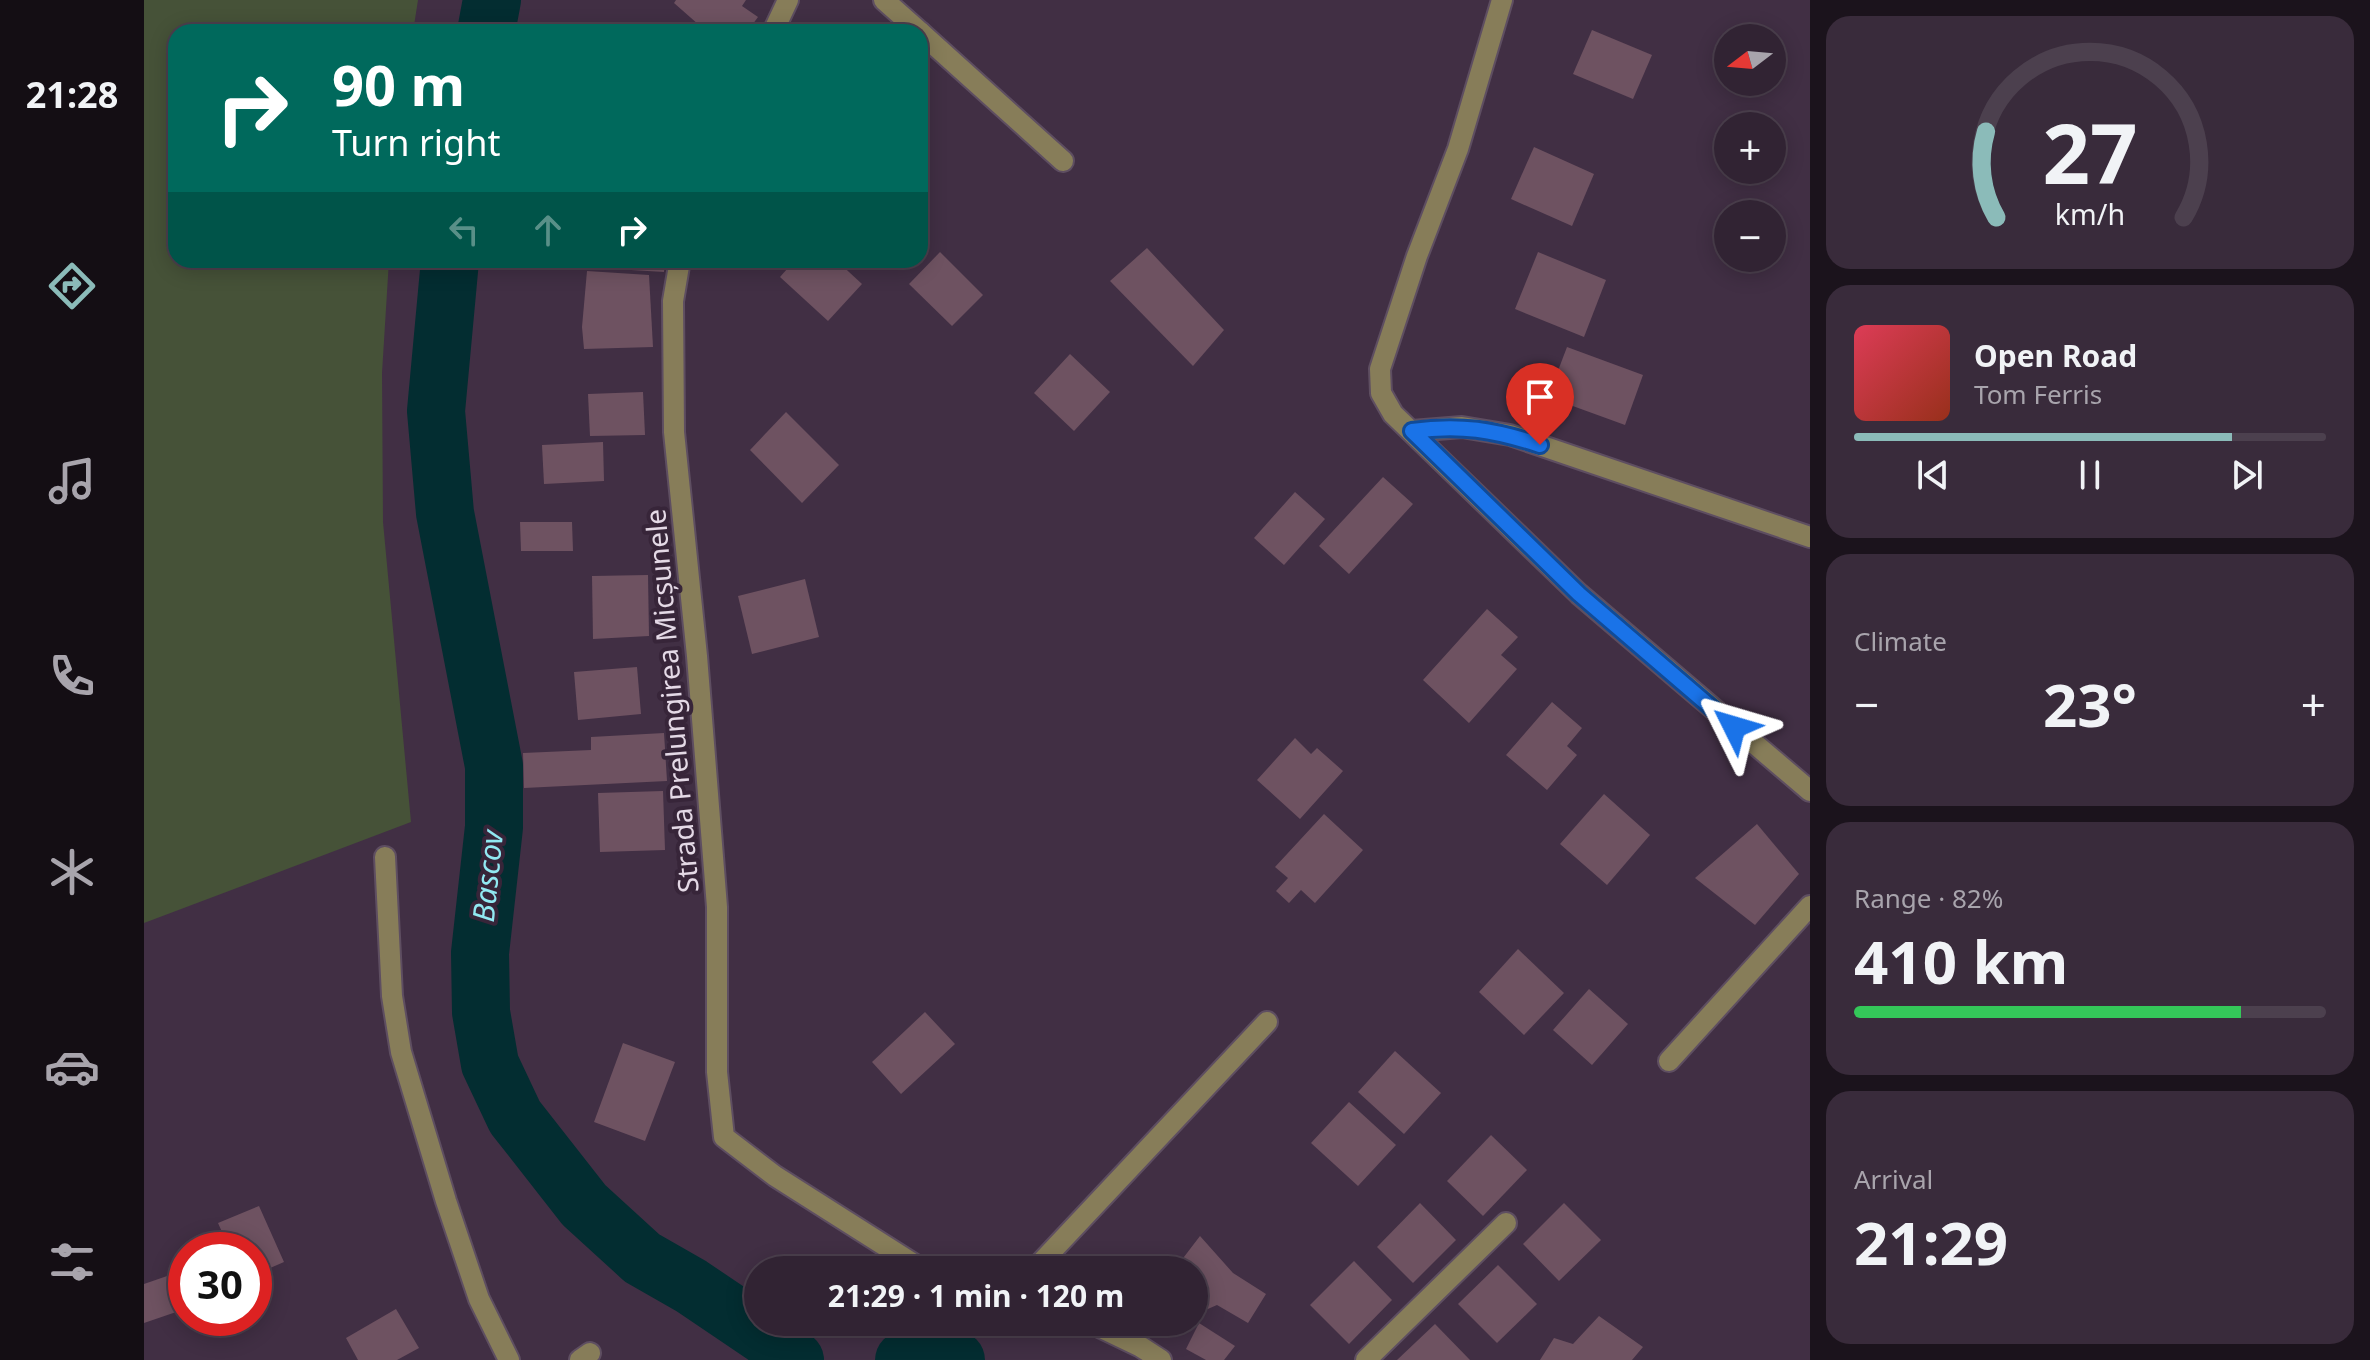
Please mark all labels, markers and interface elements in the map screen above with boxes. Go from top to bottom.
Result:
north arrow [1714,24,1786,96]
map controls [1714,24,1786,272]
text: 90 m [332,46,465,122]
icon: right [200,56,304,160]
text: 21:28 [26,70,118,119]
text: 27 [2042,95,2138,208]
button: + [1714,112,1786,184]
text: Turn right [332,118,500,167]
text: km/h [2055,195,2125,234]
button: − [1714,200,1786,272]
icon: left [442,208,486,252]
icon: ahead [526,208,570,252]
icon: right [610,208,654,252]
icon: directions [44,258,100,314]
text: Open Road [1974,335,2137,376]
pin [1506,363,1574,445]
icon: arrive [1518,375,1562,419]
text: Tom Ferris [1974,376,2102,412]
icon: music [44,453,100,509]
icon: previous [1911,453,1955,497]
icon: pause [2068,453,2112,497]
icon: next [2225,453,2269,497]
street label: Strada Prelungirea Micșunele [635,508,707,894]
text: Climate [1854,623,1947,659]
icon: phone [44,648,100,704]
text: 23° [2043,663,2137,745]
text: − [1854,674,1879,734]
text: + [2301,674,2326,734]
position arrow [1692,685,1776,769]
water label: Bascov [462,826,512,924]
icon: climate [44,844,100,900]
text: Range · 82% [1854,880,2003,916]
text: 410 km [1854,920,2068,1002]
icon: car [44,1039,100,1095]
text: Arrival [1854,1161,1933,1197]
text: 21:29 [1854,1201,2008,1283]
speed limit sign: 30 [168,1232,272,1336]
icon: filters [44,1234,100,1290]
text: 21:29 · 1 min · 120 m [828,1275,1124,1316]

